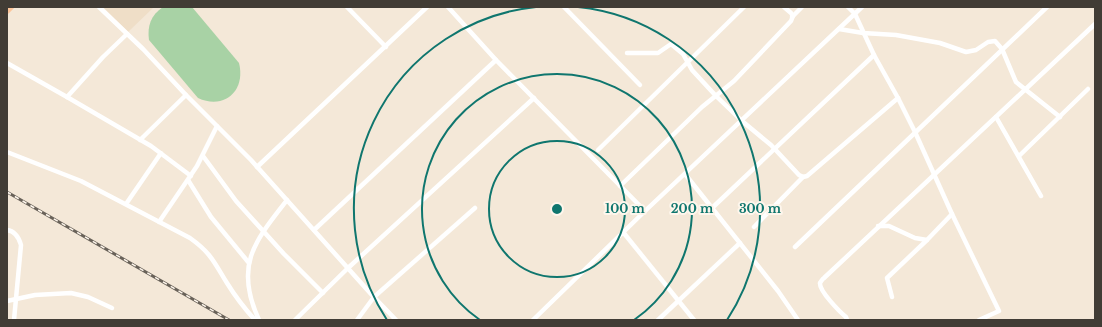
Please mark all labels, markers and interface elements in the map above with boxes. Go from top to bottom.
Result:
text: 100 m [605,201,646,216]
text: 200 m [671,201,714,216]
text: 300 m [739,201,782,216]
centre of rings [550,202,564,216]

